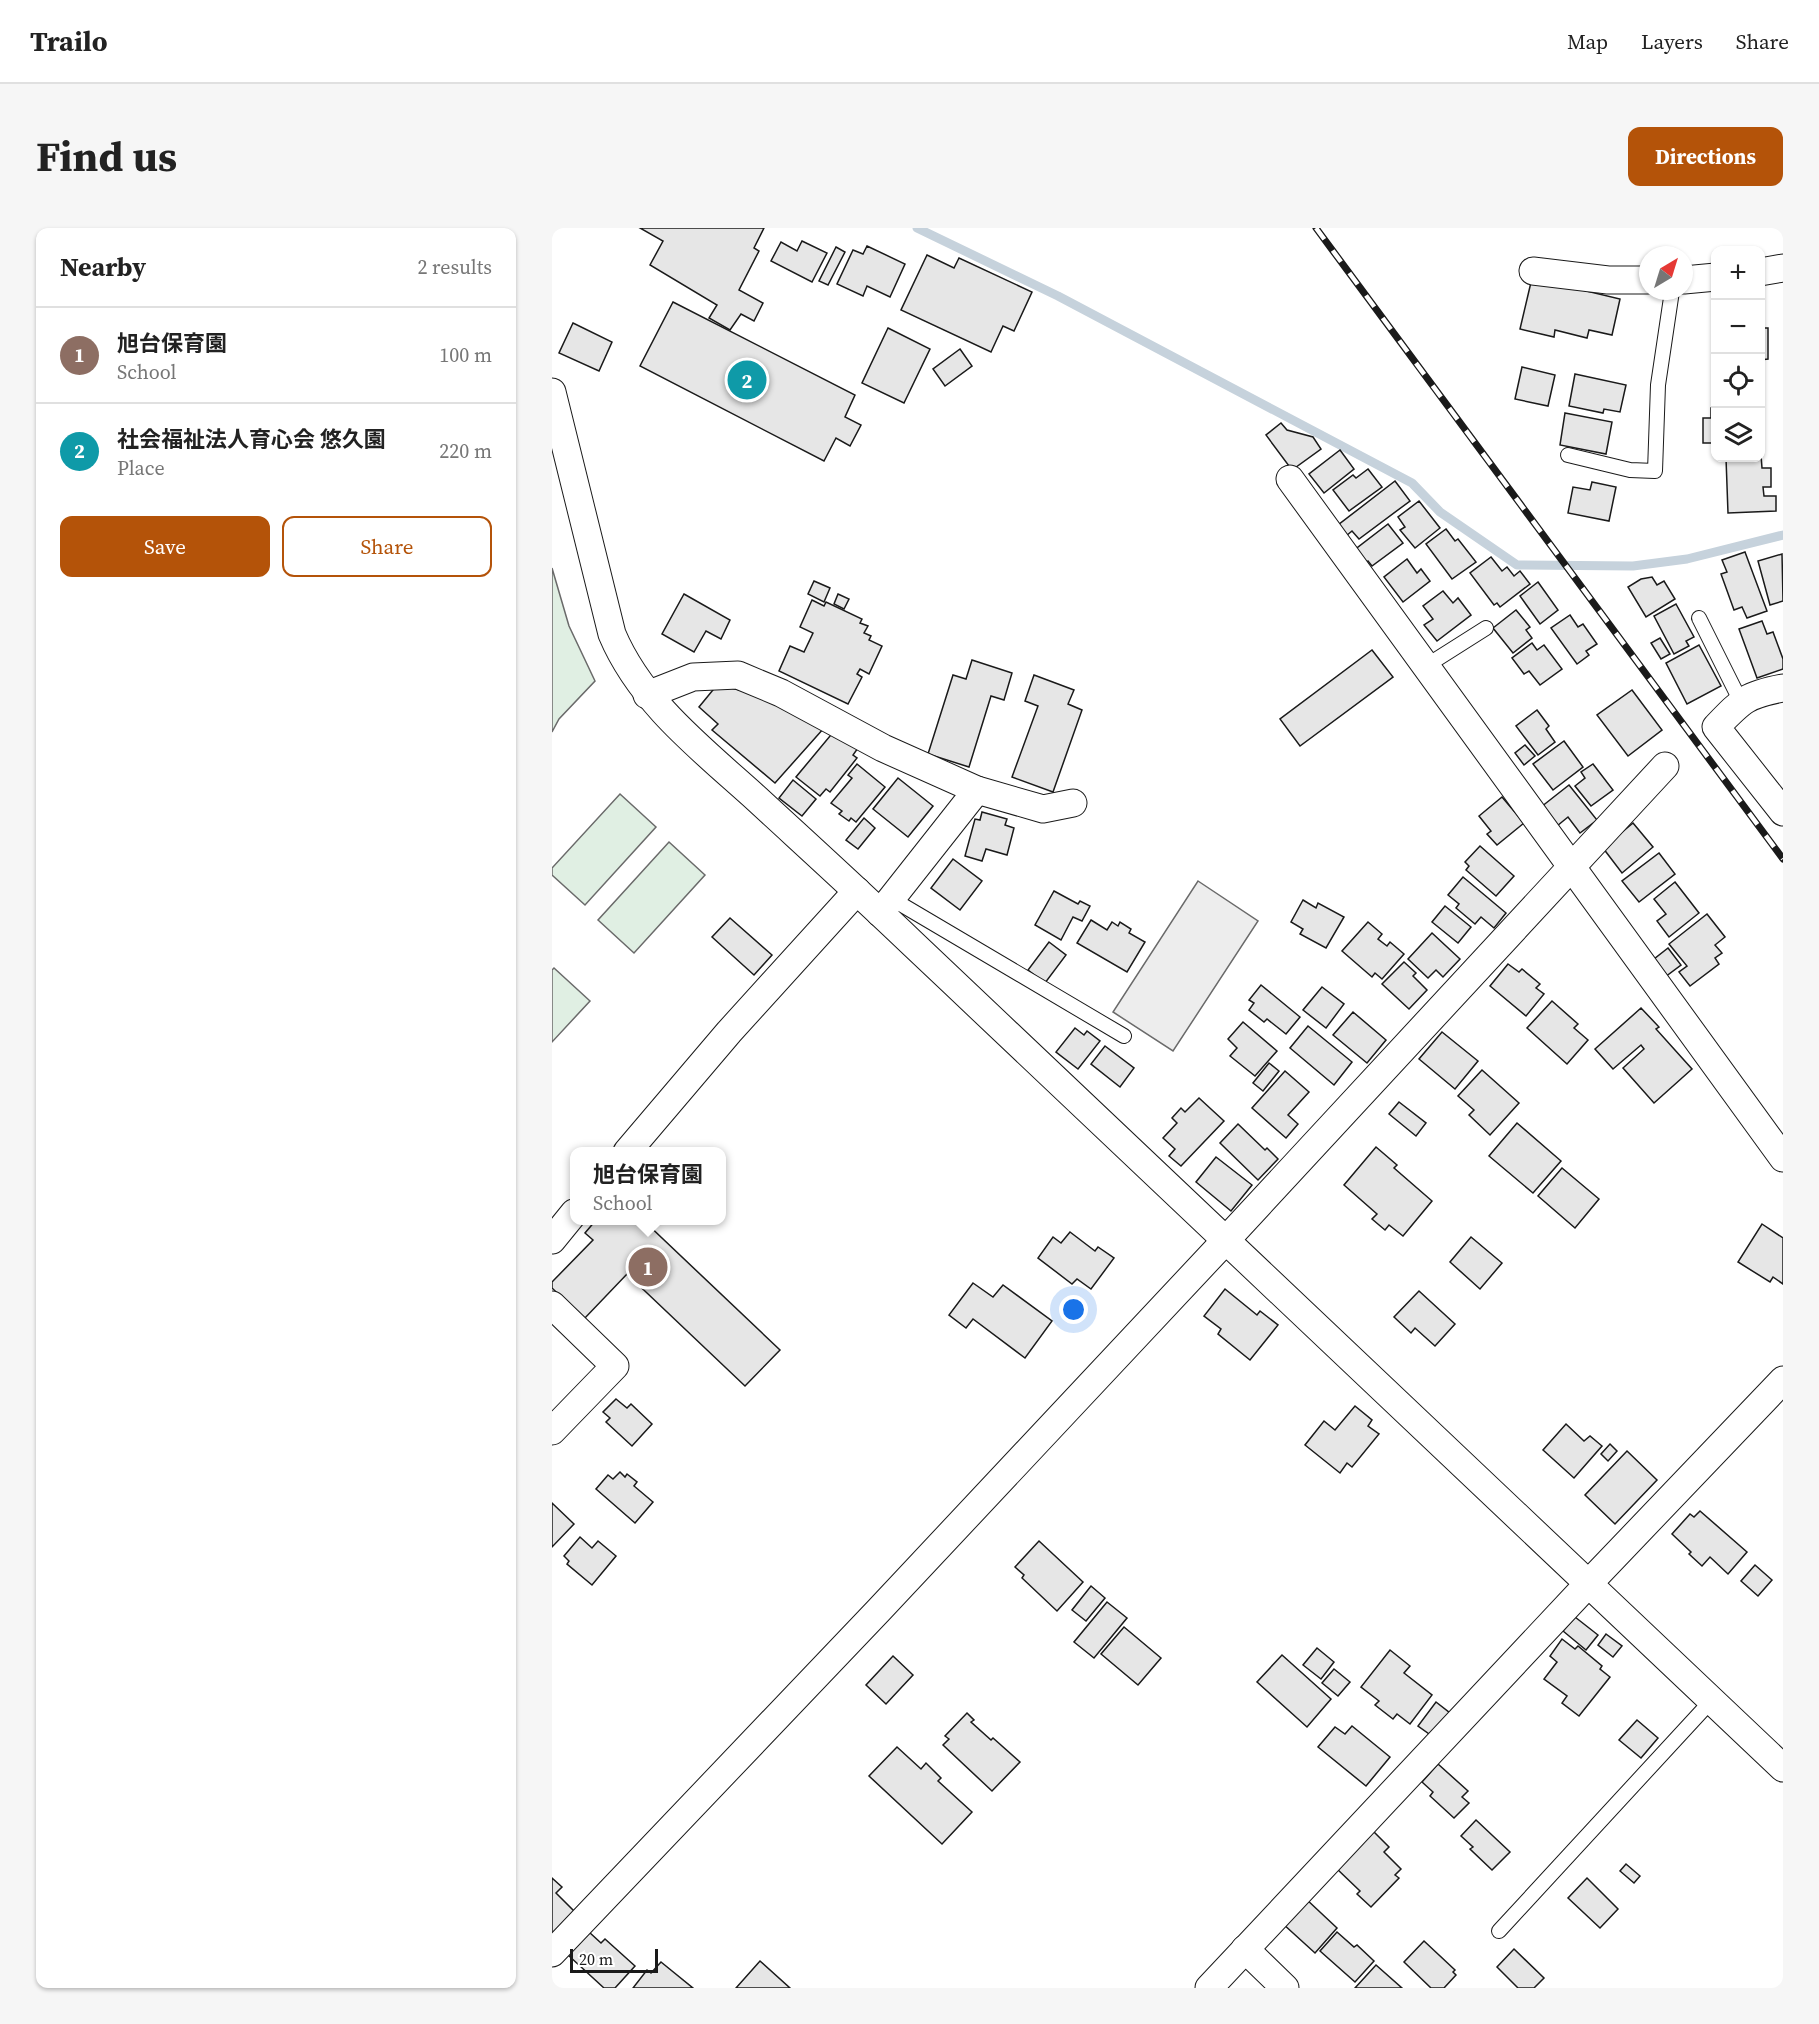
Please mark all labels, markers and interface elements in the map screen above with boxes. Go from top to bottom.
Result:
text: Trailo [30,22,108,60]
text: Map [1567,27,1608,56]
text: Layers [1641,27,1703,56]
text: Share [1736,27,1789,56]
text: Find us [36,127,177,185]
button: Directions [1628,127,1783,186]
north arrow [1639,246,1693,300]
map controls [1711,246,1765,462]
button: + [1711,246,1765,300]
text: Nearby [60,249,146,285]
text: 2 results [417,253,492,281]
button: − [1711,300,1765,354]
text: 旭台保育園 [117,328,227,358]
text: 1 [74,341,85,369]
text: 100 m [439,341,492,369]
button: locate [1711,354,1765,408]
text: School [117,358,177,386]
pin: 2 [728,358,766,402]
button: layers [1711,408,1765,462]
text: 社会福祉法人育心会 悠久園 [117,424,386,454]
text: 2 [74,437,85,465]
text: 220 m [439,437,492,465]
text: Place [117,454,165,482]
button: Save [60,516,270,577]
button: Share [282,516,492,577]
popup [570,1147,726,1225]
text: 旭台保育園 [593,1159,703,1189]
text: School [593,1189,653,1217]
pin: 1 [628,1244,668,1290]
your location [1059,1295,1088,1324]
scale bar [570,1946,658,1974]
text: 20 m [579,1948,613,1970]

